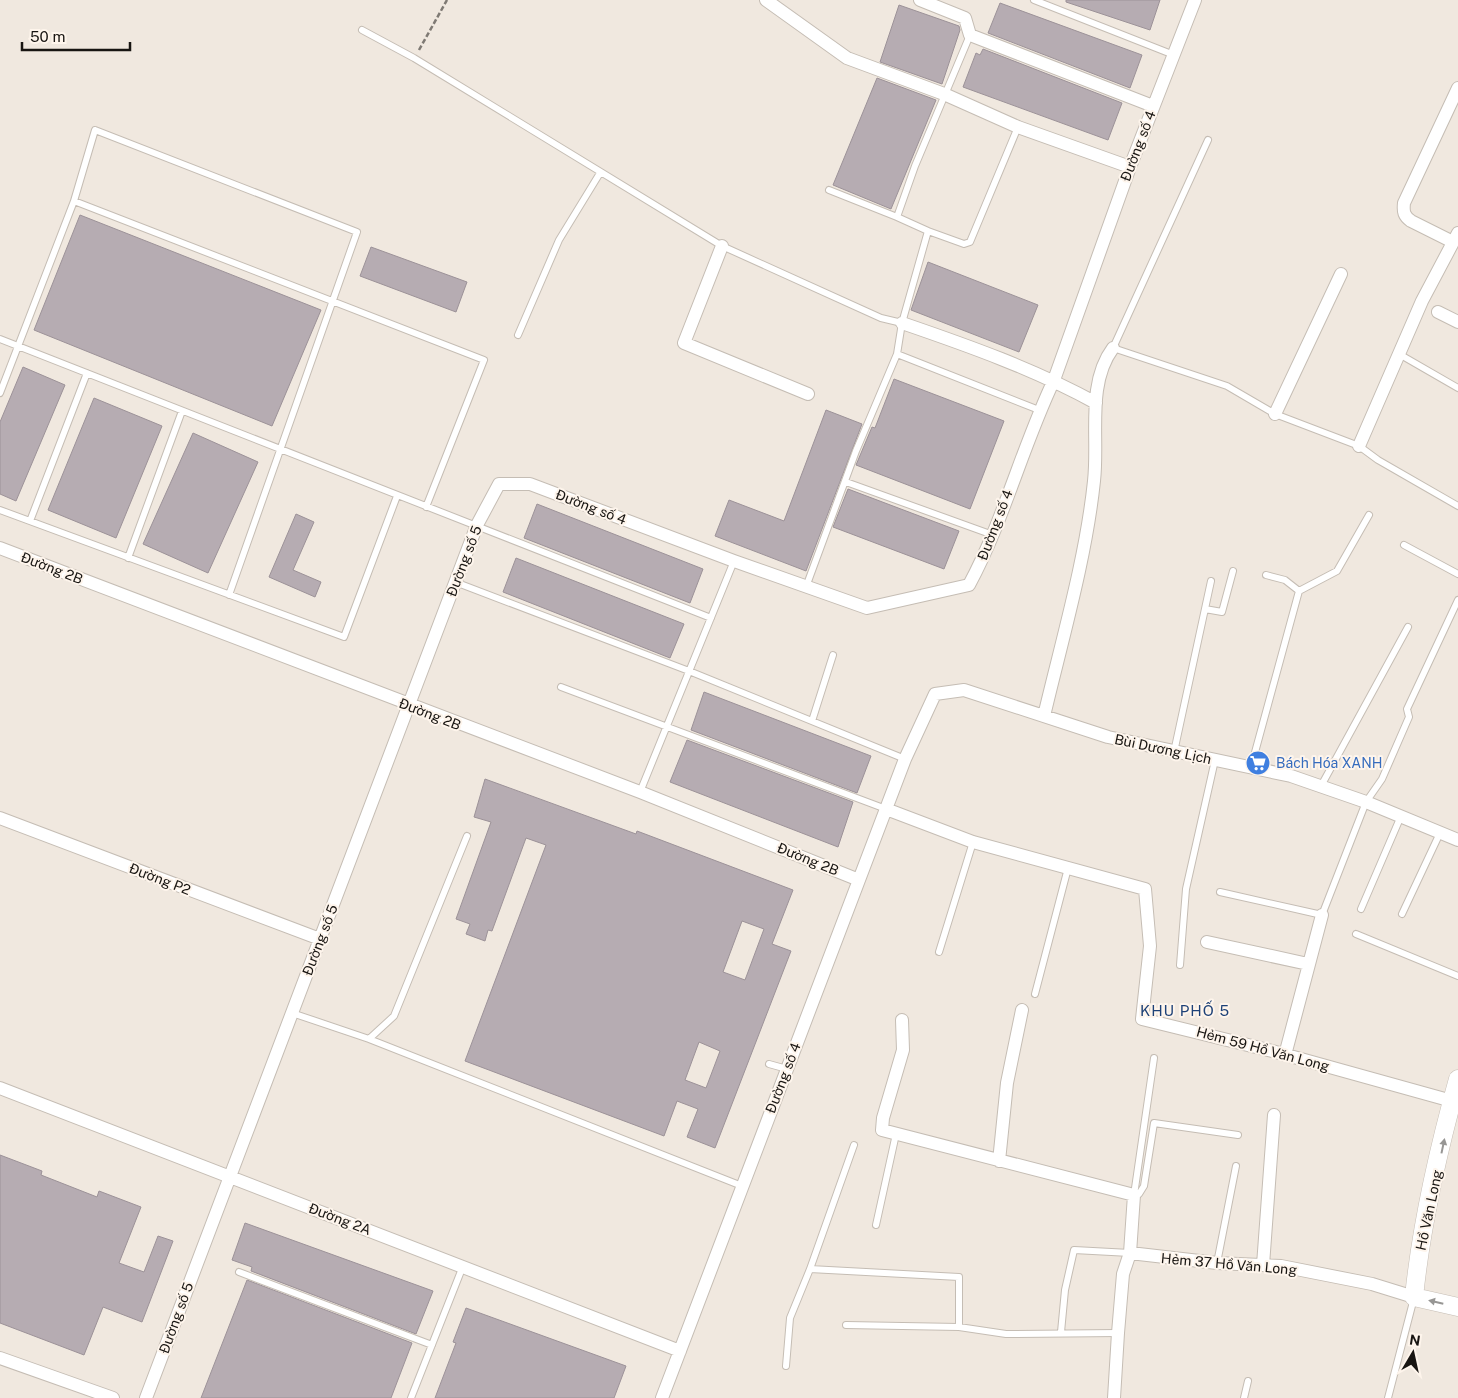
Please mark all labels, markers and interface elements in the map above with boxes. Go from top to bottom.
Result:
scale bar [22,20,130,52]
text: 50 m [30,28,65,45]
street label: Đường số 4 [1117,108,1159,184]
street label: Đường số 4 [553,486,629,528]
street label: Đường số 4 [974,487,1016,563]
street label: Đường số 5 [443,523,485,599]
street label: Đường 2B [19,549,85,587]
street label: Đường 2B [397,695,463,733]
street label: Bùi Dương Lịch [1113,731,1213,767]
supermarket icon: Bách Hóa XANH [1245,750,1271,776]
place label: Bách Hóa XANH [1276,755,1383,771]
street label: Đường 2B [775,839,841,879]
street label: Đường P2 [127,860,193,898]
street label: Đường số 5 [299,902,341,978]
district label: KHU PHỐ 5 [1140,1000,1230,1019]
street label: Hẻm 59 Hồ Văn Long [1195,1024,1332,1075]
street label: Đường số 4 [762,1040,804,1116]
one-way arrow [1439,1137,1447,1153]
street label: Hồ Văn Long [1413,1168,1445,1252]
street label: Đường 2A [306,1200,374,1238]
street label: Hẻm 37 Hồ Văn Long [1160,1250,1298,1278]
street label: Đường số 5 [156,1280,196,1356]
one-way arrow [1429,1298,1444,1306]
north arrow [1388,1328,1438,1378]
text: N [1408,1331,1422,1349]

